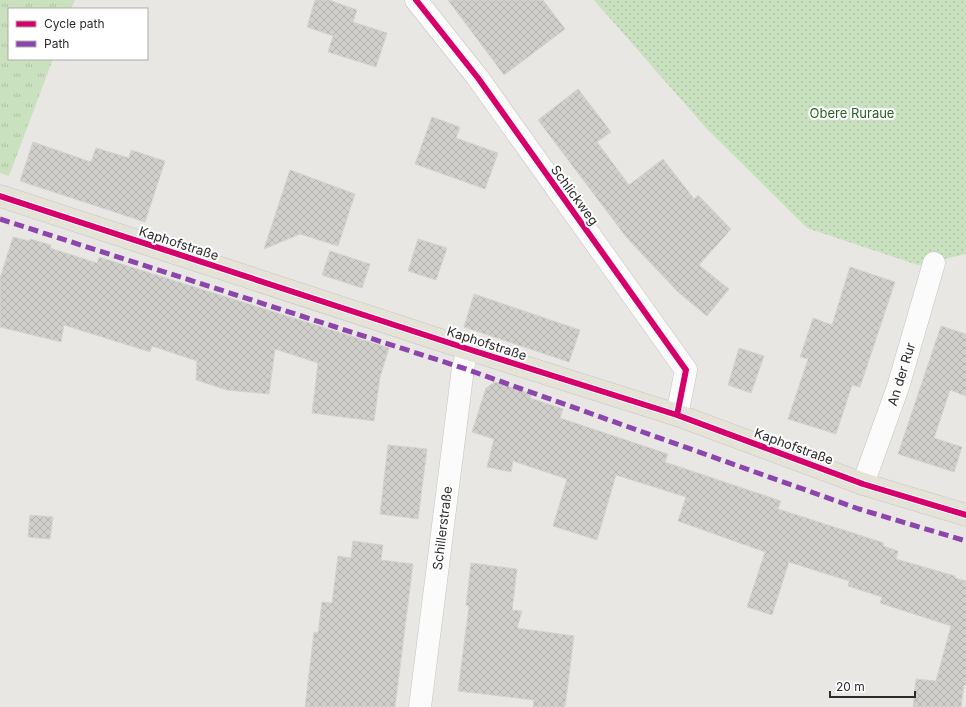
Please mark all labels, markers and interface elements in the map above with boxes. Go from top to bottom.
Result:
legend [8,8,148,60]
text: Cycle path [44,16,105,31]
text: Path [44,36,69,51]
park label: Obere Ruraue [810,105,894,121]
street label: Schlickweg [548,162,602,228]
street label: Kaphofstraße [137,223,221,263]
street label: Kaphofstraße [445,323,529,363]
street label: An der Rur [884,340,918,408]
street label: Kaphofstraße [752,424,836,468]
street label: Schillerstraße [429,485,455,571]
scale bar [830,673,915,699]
text: 20 m [836,679,865,694]

